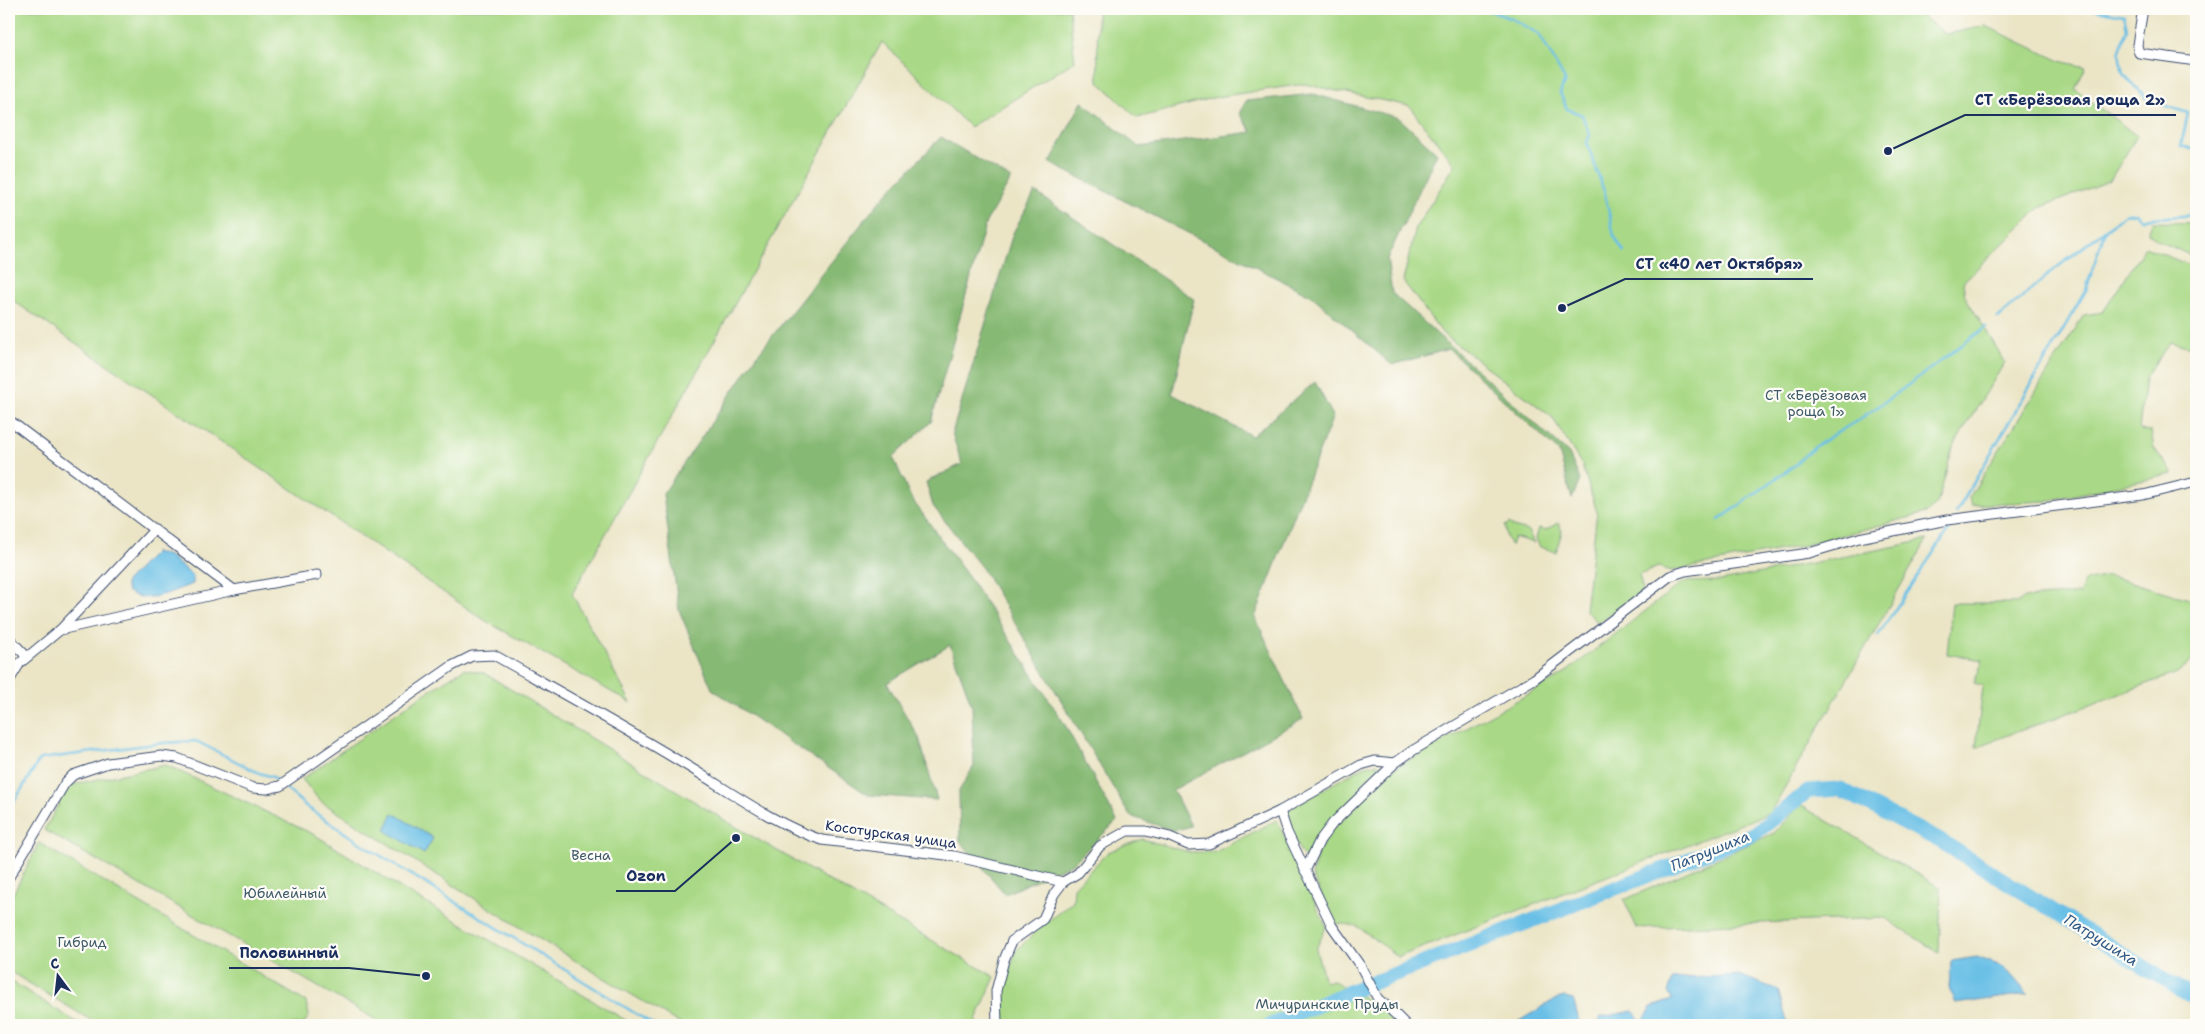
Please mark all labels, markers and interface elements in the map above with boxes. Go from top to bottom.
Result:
callout: СТ «Берёзовая роща 2» [1965,85,2176,115]
text: СТ «Берёзовая роща 2» [1975,90,2165,110]
callout: СТ «40 лет Октября» [1625,249,1813,279]
text: СТ «40 лет Октября» [1635,254,1803,274]
park label: СТ «Берёзовая роща 1» [1765,386,1867,420]
street label: Косотурская улица [824,816,958,852]
water label: Патрушиха [1668,826,1752,876]
park label: Весна [571,846,611,864]
callout: Ozon [616,861,675,891]
text: Ozon [626,866,666,886]
park label: Юбилейный [243,884,327,902]
water label: Патрушиха [2060,909,2142,971]
park label: Гибрид [57,933,107,951]
callout: Половинный [229,938,349,968]
text: Половинный [239,943,339,963]
north arrow [32,952,82,1002]
text: С [48,954,61,973]
park label: Мичуринские Пруды [1255,995,1399,1013]

